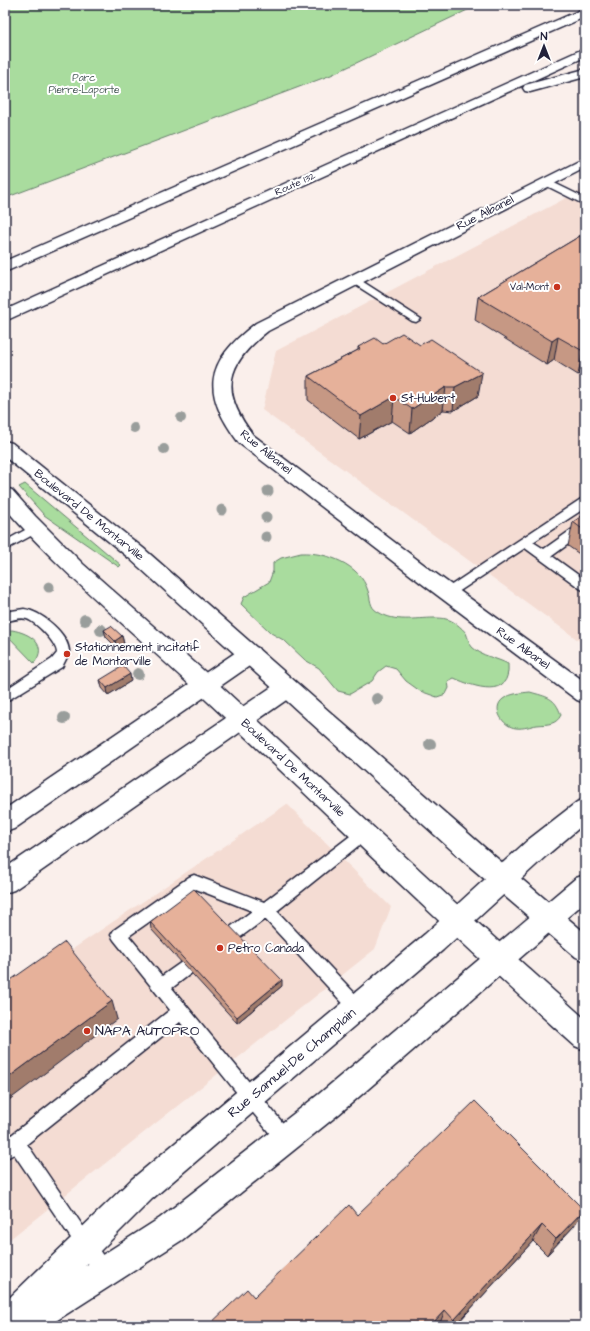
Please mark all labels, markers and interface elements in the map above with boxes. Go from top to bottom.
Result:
north arrow [524,26,564,66]
text: N [541,29,548,44]
park label: Parc Pierre-Laporte [48,71,120,97]
street label: Route 132 [272,169,318,199]
street label: Rue Albanel [453,191,517,235]
place label: Val-Mont [510,280,549,294]
marker: Val-Mont [552,282,562,292]
place label: St-Hubert [401,390,456,407]
marker: St-Hubert [388,393,398,403]
street label: Rue Albanel [236,426,296,478]
street label: Boulevard De Montarville [30,465,148,565]
street label: Rue Albanel [493,623,553,673]
place label: Stationnement incitatif de Montarville [75,639,200,670]
marker: Stationnement incitatif de Montarville [62,649,72,659]
street label: Boulevard De Montarville [237,715,349,821]
place label: Petro Canada [228,940,304,957]
marker: Petro Canada [215,943,225,953]
street label: Rue Samuel-De Champlain [224,1003,360,1123]
place label: NAPA AUTOPRO [95,1021,199,1041]
marker: NAPA AUTOPRO [82,1026,92,1036]

